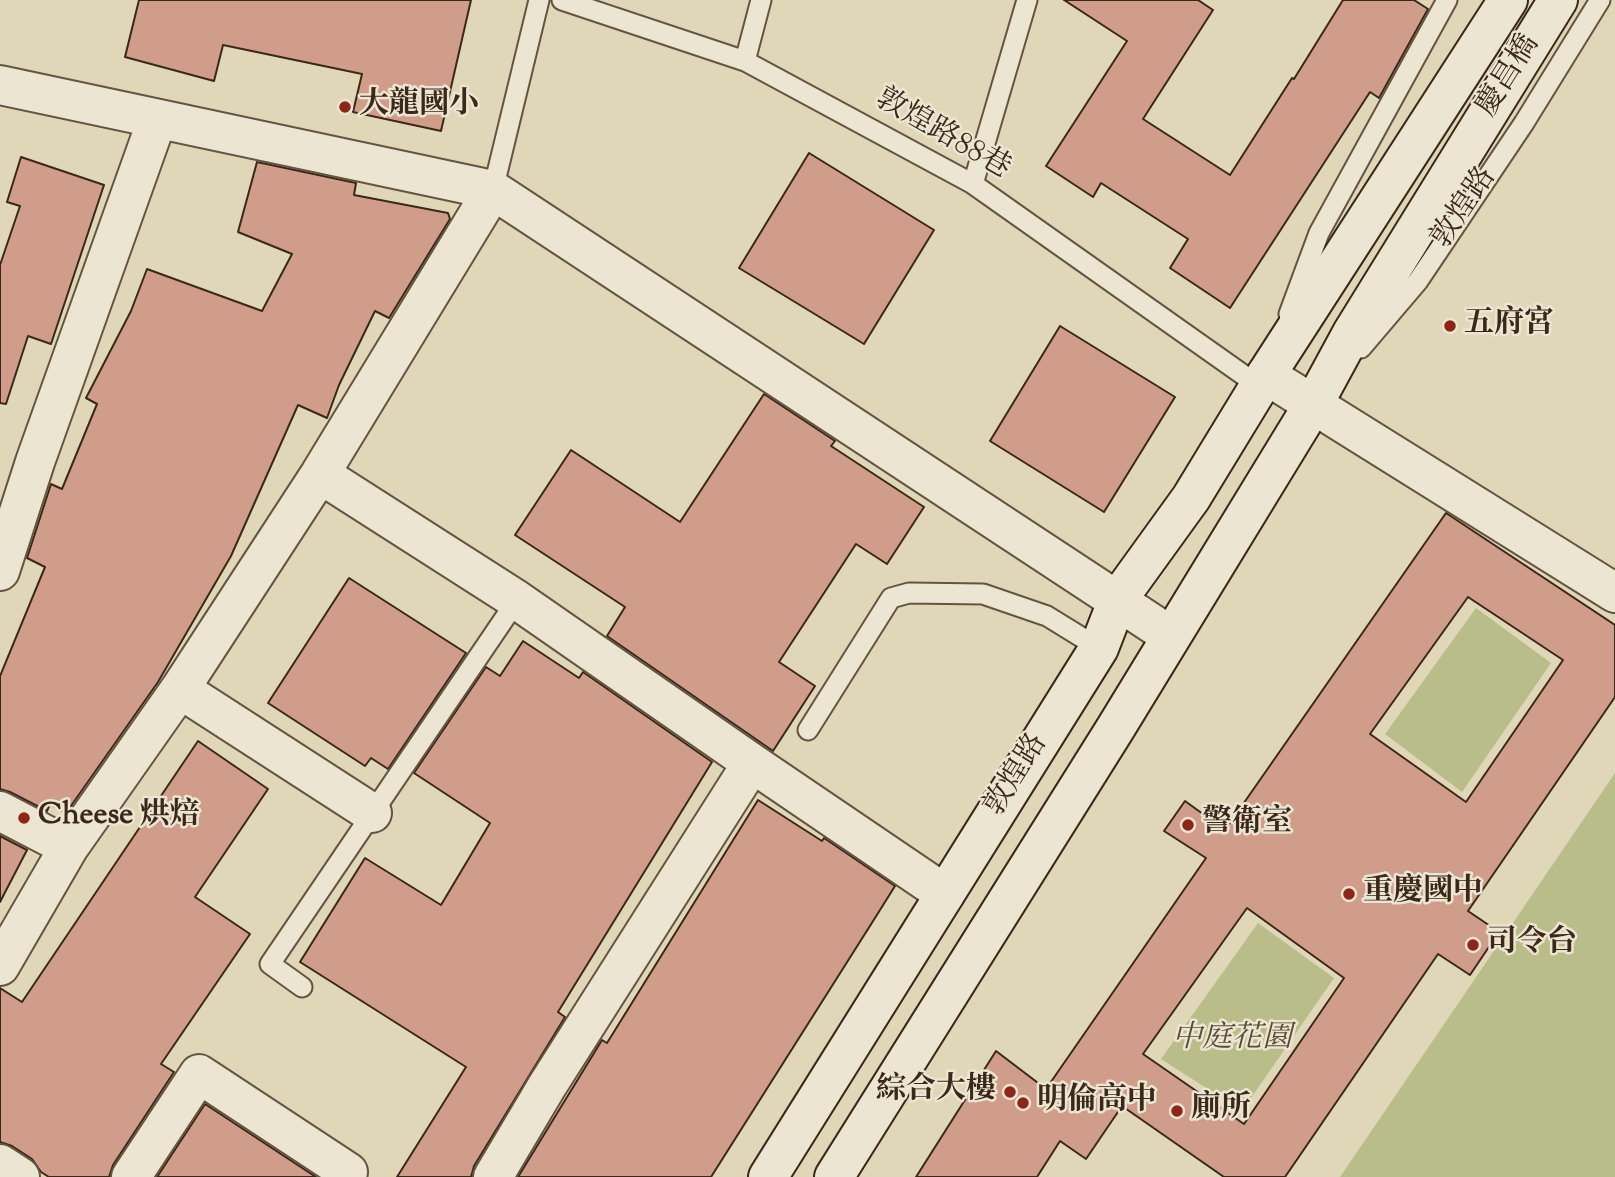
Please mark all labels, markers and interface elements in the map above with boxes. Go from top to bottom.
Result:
street label: 慶昌橋 [1471,29,1549,125]
street label: 敦煌路88巷 [868,83,1016,189]
place label: 大龍國小 [359,89,479,125]
marker: 大龍國小 [337,99,353,115]
street label: 敦煌路 [1426,162,1506,256]
place label: 五府宮 [1464,308,1554,344]
marker: 五府宮 [1442,318,1458,334]
street label: 敦煌路 [979,728,1057,824]
place label: Cheese 烘焙 [38,800,200,836]
place label: 警衛室 [1202,807,1292,843]
marker: Cheese 烘焙 [16,810,32,826]
marker: 警衛室 [1180,817,1196,833]
place label: 重慶國中 [1363,876,1483,912]
marker: 重慶國中 [1341,886,1357,902]
place label: 司令台 [1487,927,1577,963]
marker: 司令台 [1465,937,1481,953]
park label: 中庭花園 [1172,1023,1292,1059]
place label: 綜合大樓 [876,1074,996,1110]
marker: 綜合大樓 [1002,1084,1018,1100]
place label: 明倫高中 [1037,1085,1157,1121]
place label: 廁所 [1191,1093,1251,1129]
marker: 明倫高中 [1015,1095,1031,1111]
marker: 廁所 [1169,1103,1185,1119]

